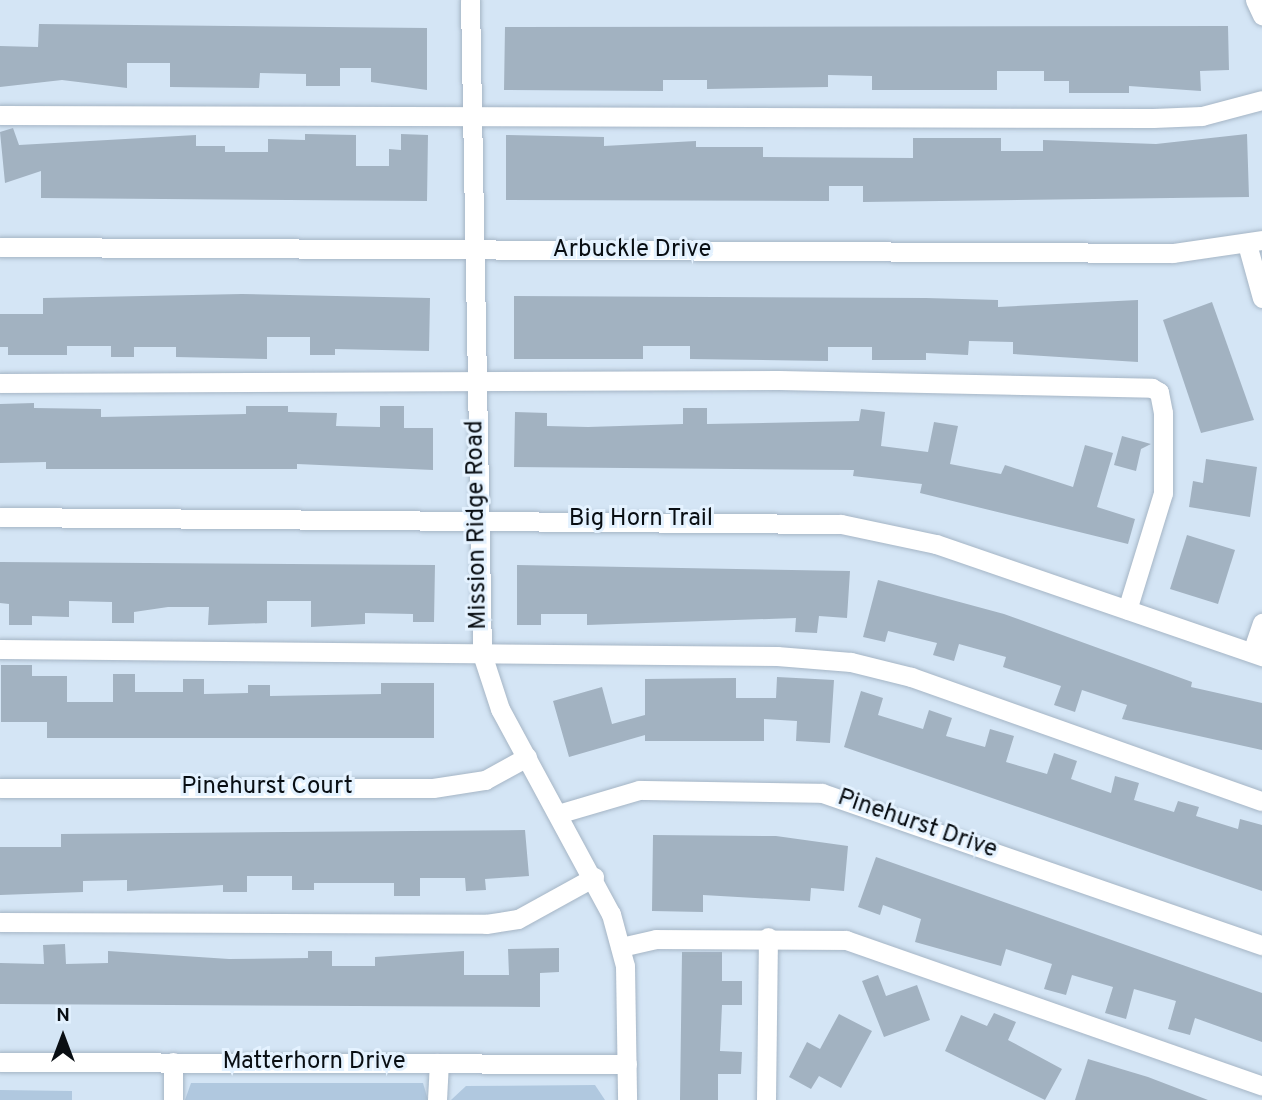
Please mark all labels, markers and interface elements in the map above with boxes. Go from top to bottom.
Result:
street label: Arbuckle Drive [553,237,711,265]
street label: Mission Ridge Road [462,420,494,630]
street label: Big Horn Trail [568,506,714,534]
street label: Pinehurst Court [181,774,353,802]
street label: Pinehurst Drive [833,784,1001,866]
north arrow [28,1002,98,1072]
text: N [56,1004,70,1028]
street label: Matterhorn Drive [222,1049,406,1077]

